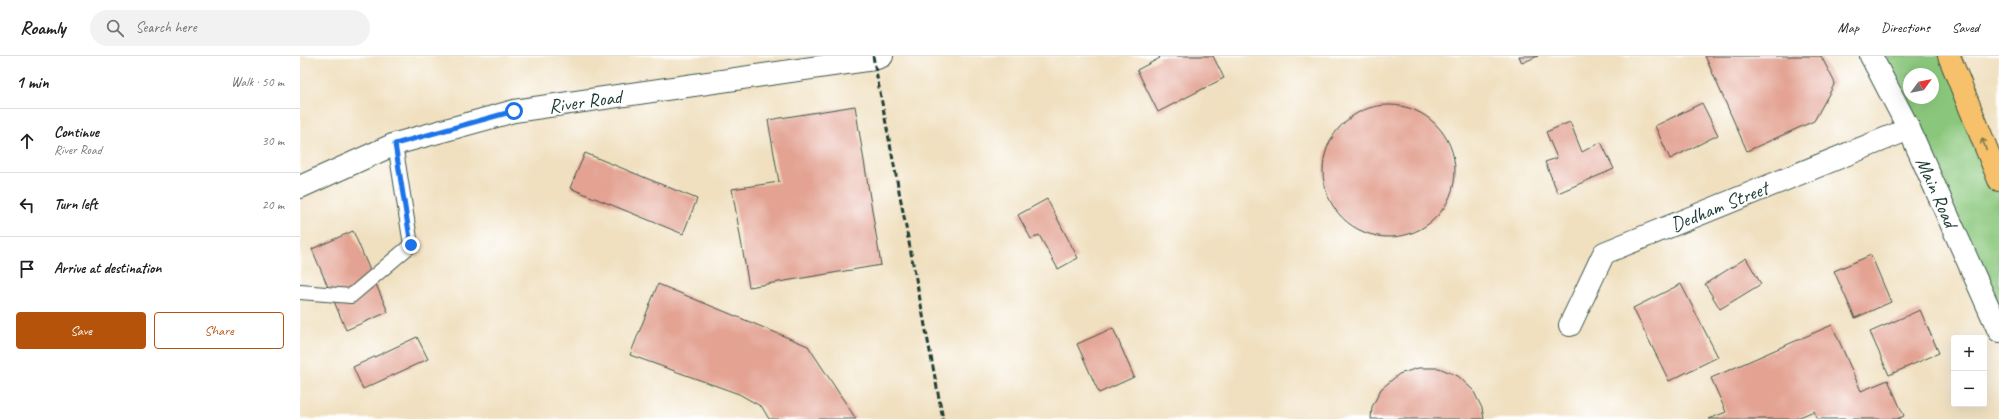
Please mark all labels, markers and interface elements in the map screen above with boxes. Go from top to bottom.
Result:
search box [90,10,370,46]
text: Roamly [20,16,66,40]
icon: search [104,17,126,39]
text: Search here [136,18,197,37]
text: Map [1838,19,1859,36]
text: Directions [1881,19,1930,36]
text: Saved [1952,19,1979,36]
north arrow [1903,68,1939,104]
text: 1 min [16,72,49,93]
text: Walk · 50 m [231,74,284,90]
street label: River Road [547,84,626,119]
route start [505,102,523,120]
text: Continue [54,123,99,142]
icon: ahead [16,130,38,152]
text: 30 m [262,133,284,149]
one-way arrow [1980,138,1988,150]
text: River Road [54,142,102,158]
street label: Main Road [1910,153,1964,234]
street label: Dedham Street [1667,174,1775,237]
icon: left [16,194,38,216]
text: Turn left [54,195,97,214]
text: 20 m [262,197,284,213]
route end [402,236,420,254]
icon: arrive [16,258,38,280]
text: Arrive at destination [54,259,161,278]
button: Save [16,312,146,349]
button: Share [154,312,284,349]
map controls [1951,335,1987,407]
button: + [1951,335,1987,371]
button: − [1951,371,1987,407]

